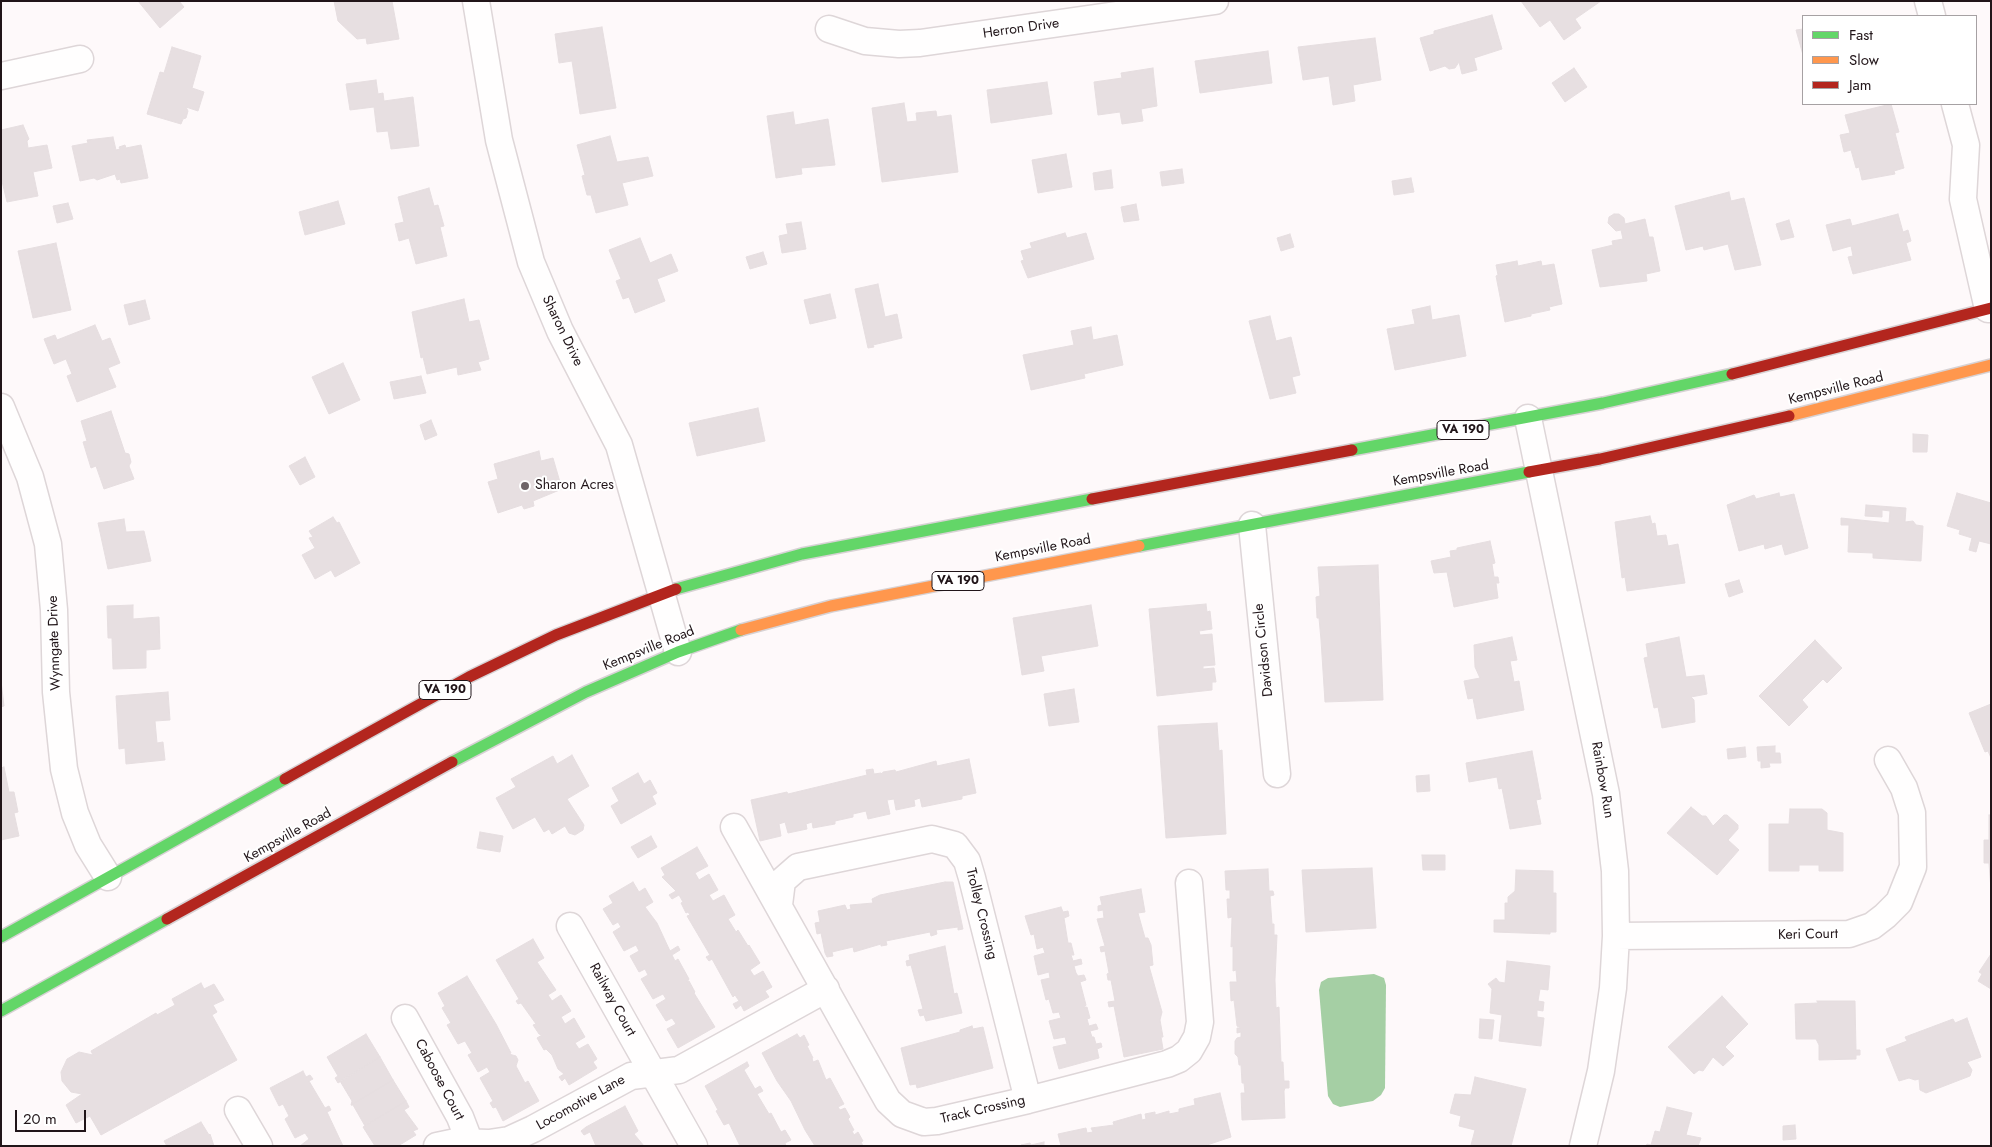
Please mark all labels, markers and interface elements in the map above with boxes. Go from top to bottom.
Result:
street label: Herron Drive [982,15,1060,43]
legend [1802,15,1977,105]
text: Fast [1849,24,1873,46]
text: Slow [1849,49,1879,71]
text: Jam [1849,74,1872,96]
street label: Sharon Drive [538,293,586,369]
street label: Kempsville Road [1787,369,1885,409]
road number: VA 190 [1437,420,1489,440]
street label: Kempsville Road [1392,457,1490,491]
place label: Sharon Acres [535,478,614,494]
marker: Sharon Acres [519,480,531,492]
street label: Kempsville Road [994,531,1092,567]
road number: VA 190 [932,572,984,590]
street label: Wynngate Drive [45,595,65,691]
street label: Davidson Circle [1251,603,1277,697]
street label: Kempsville Road [601,623,697,675]
road number: VA 190 [419,680,471,700]
street label: Rainbow Run [1587,741,1617,819]
street label: Kempsville Road [241,805,335,867]
street label: Trolley Crossing [962,867,1000,961]
street label: Keri Court [1778,926,1838,944]
street label: Railway Court [585,961,639,1039]
street label: Caboose Court [411,1037,467,1123]
street label: Locomotive Lane [534,1072,628,1134]
street label: Track Crossing [939,1092,1027,1128]
scale bar [18,1100,89,1132]
text: 20 m [23,1108,57,1130]

